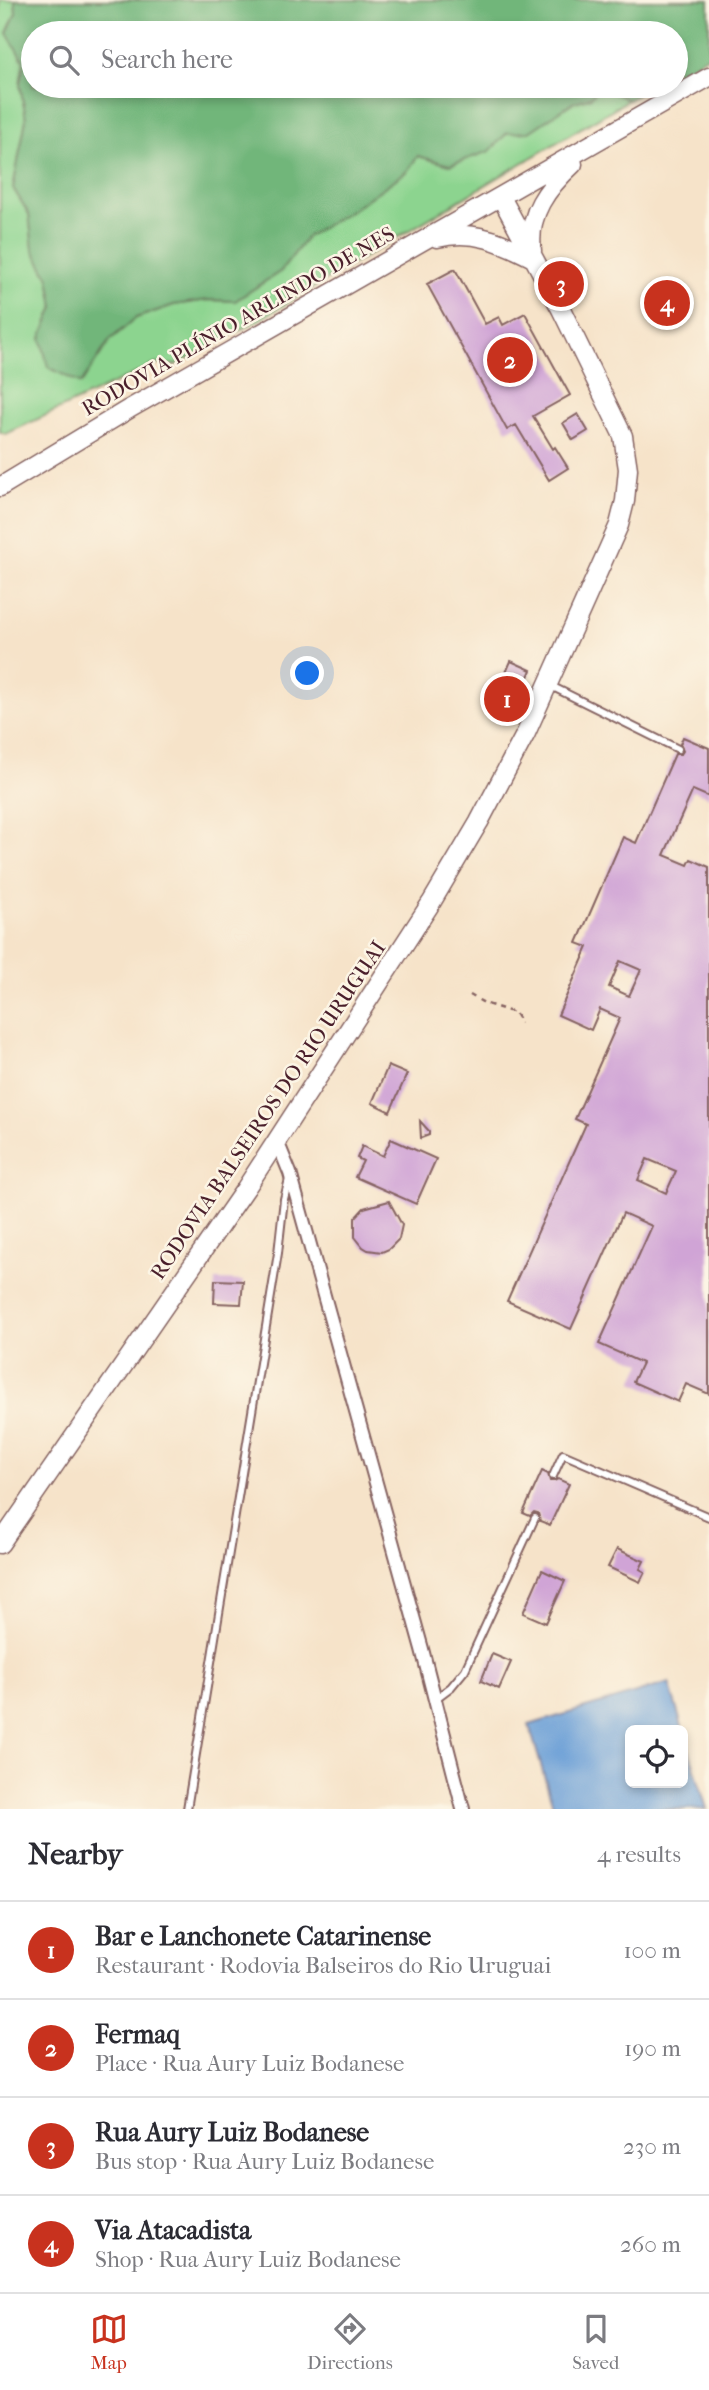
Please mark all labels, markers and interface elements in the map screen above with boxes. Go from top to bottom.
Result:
search box [21,21,688,98]
icon: search [45,41,83,79]
text: Search here [101,44,233,75]
street label: RODOVIA PLÍNIO ARLINDO DE NES [77,221,399,421]
pin: 3 [538,258,584,310]
pin: 4 [644,277,690,329]
pin: 2 [487,334,533,386]
your location [290,656,324,690]
pin: 1 [484,673,530,725]
street label: RODOVIA BALSEIROS DO RIO URUGUAI [145,936,391,1284]
map controls [625,1725,688,1788]
button: locate [625,1725,688,1788]
text: Nearby [28,1837,123,1872]
text: 4 results [597,1841,681,1868]
text: Bar e Lanchonete Catarinense [95,1921,431,1952]
text: 1 [47,1937,55,1964]
text: 100 m [623,1937,681,1964]
text: Restaurant · Rodovia Balseiros do Rio Uruguai [95,1952,551,1979]
text: Fermaq [95,2019,180,2050]
text: 2 [45,2035,57,2062]
text: 190 m [624,2035,681,2062]
text: Place · Rua Aury Luiz Bodanese [95,2050,404,2077]
text: Rua Aury Luiz Bodanese [95,2117,369,2148]
text: 3 [46,2133,56,2160]
text: 230 m [623,2133,681,2160]
text: Bus stop · Rua Aury Luiz Bodanese [95,2148,434,2175]
text: Via Atacadista [95,2215,251,2246]
text: 4 [44,2231,58,2258]
text: 260 m [620,2231,681,2258]
text: Shop · Rua Aury Luiz Bodanese [95,2246,401,2273]
tab: Map [90,2310,128,2374]
tab: Directions [307,2310,393,2374]
tab: Saved [572,2310,619,2374]

